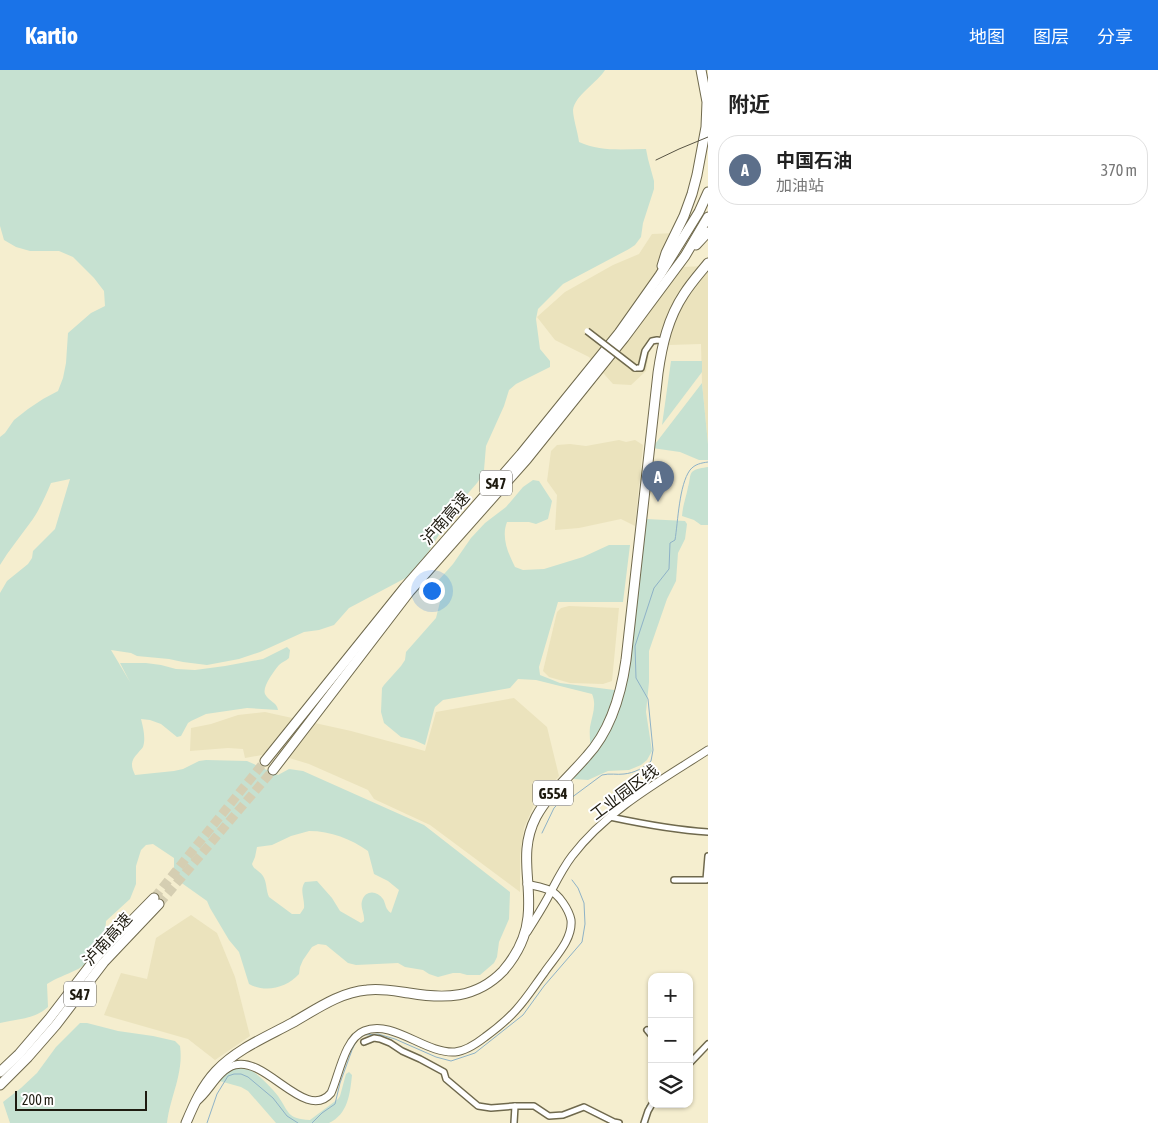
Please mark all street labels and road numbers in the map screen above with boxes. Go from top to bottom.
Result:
road number: S47 [480,470,512,496]
street label: 泸南高速 [417,488,473,548]
street label: 工业园区线 [587,761,661,823]
road number: G554 [533,780,573,806]
street label: 泸南高速 [79,909,135,969]
road number: S47 [64,982,96,1006]

